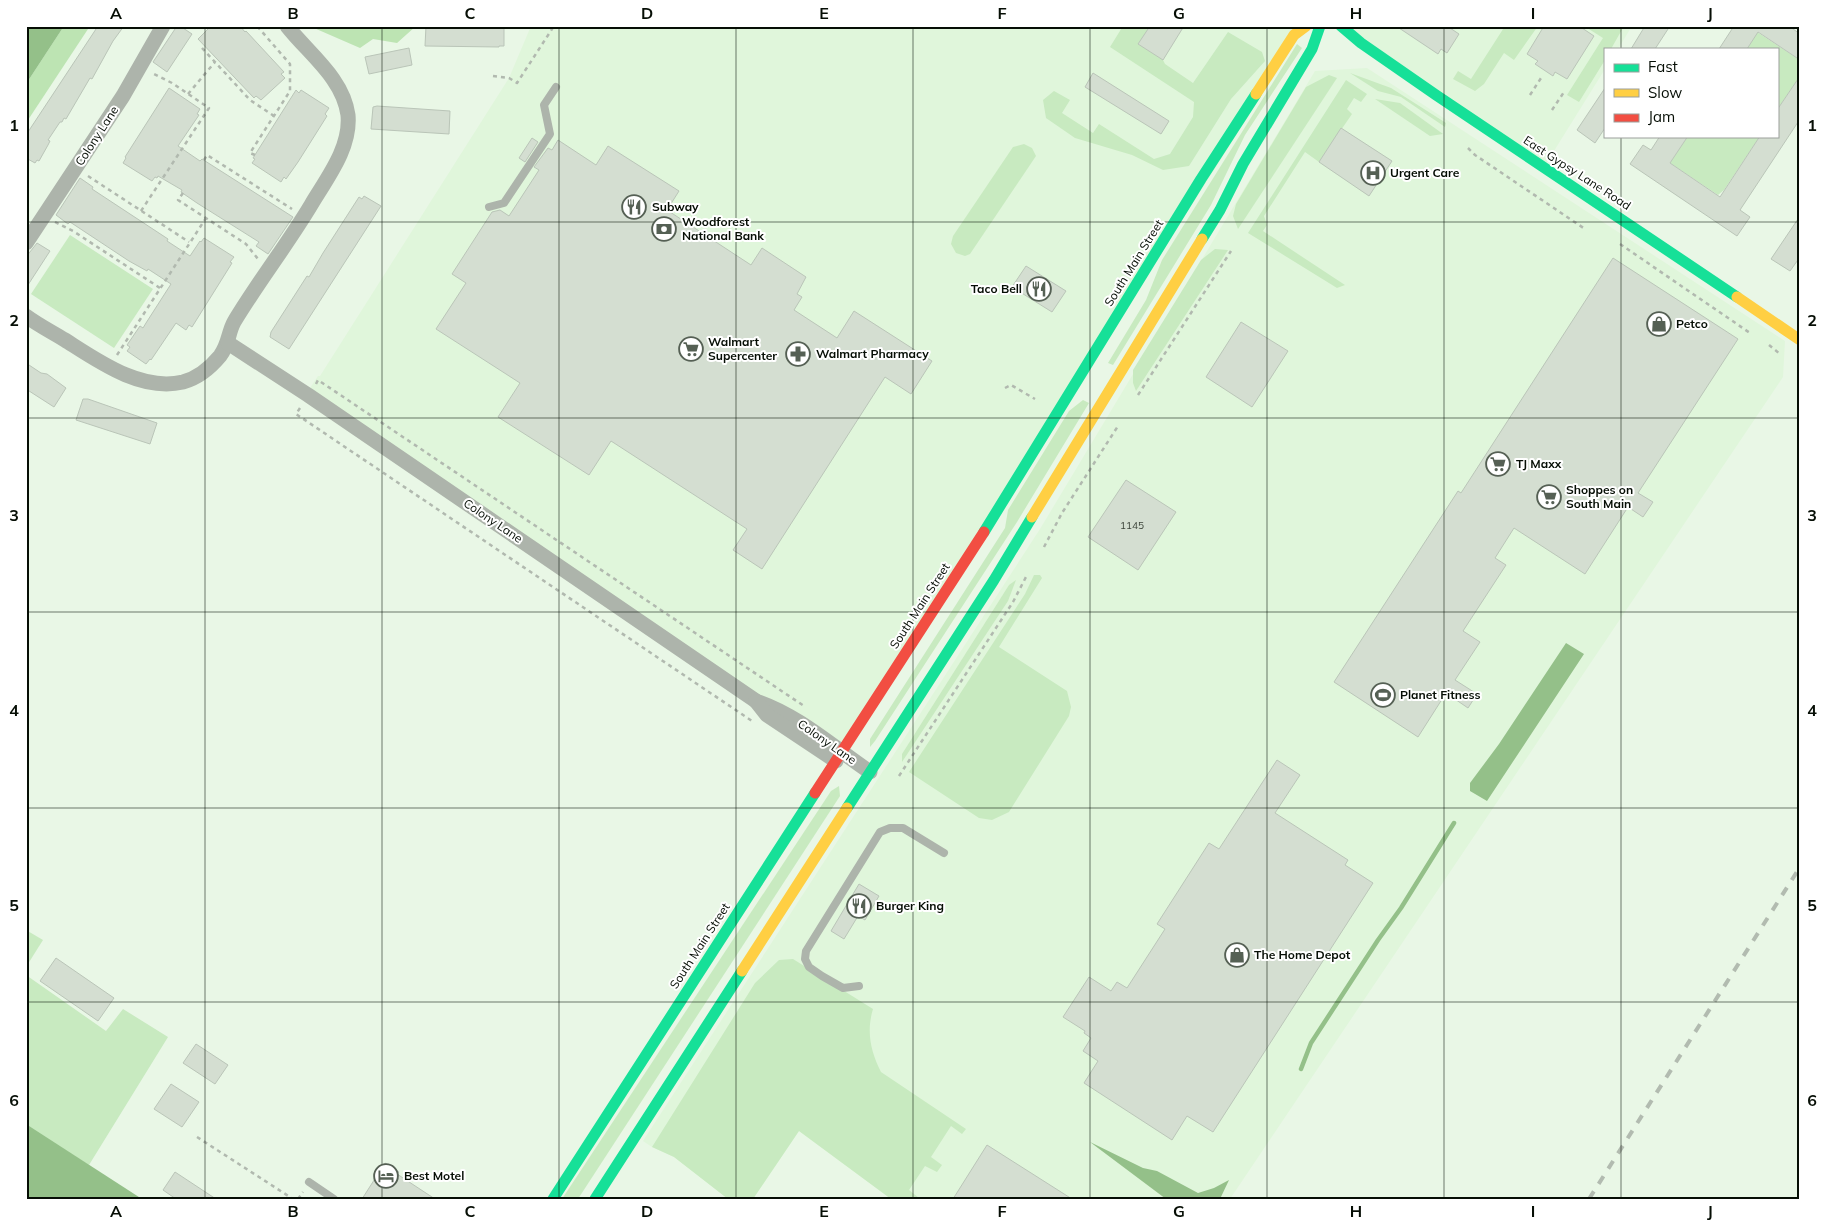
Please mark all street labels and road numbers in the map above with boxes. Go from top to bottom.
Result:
street label: Colony Lane [72,103,121,168]
street label: East Gypsy Lane Road [1521,132,1634,213]
street label: South Main Street [1101,217,1166,309]
street label: Colony Lane [461,495,526,546]
street label: South Main Street [886,560,953,651]
street label: Colony Lane [795,716,859,767]
street label: South Main Street [666,900,733,991]

